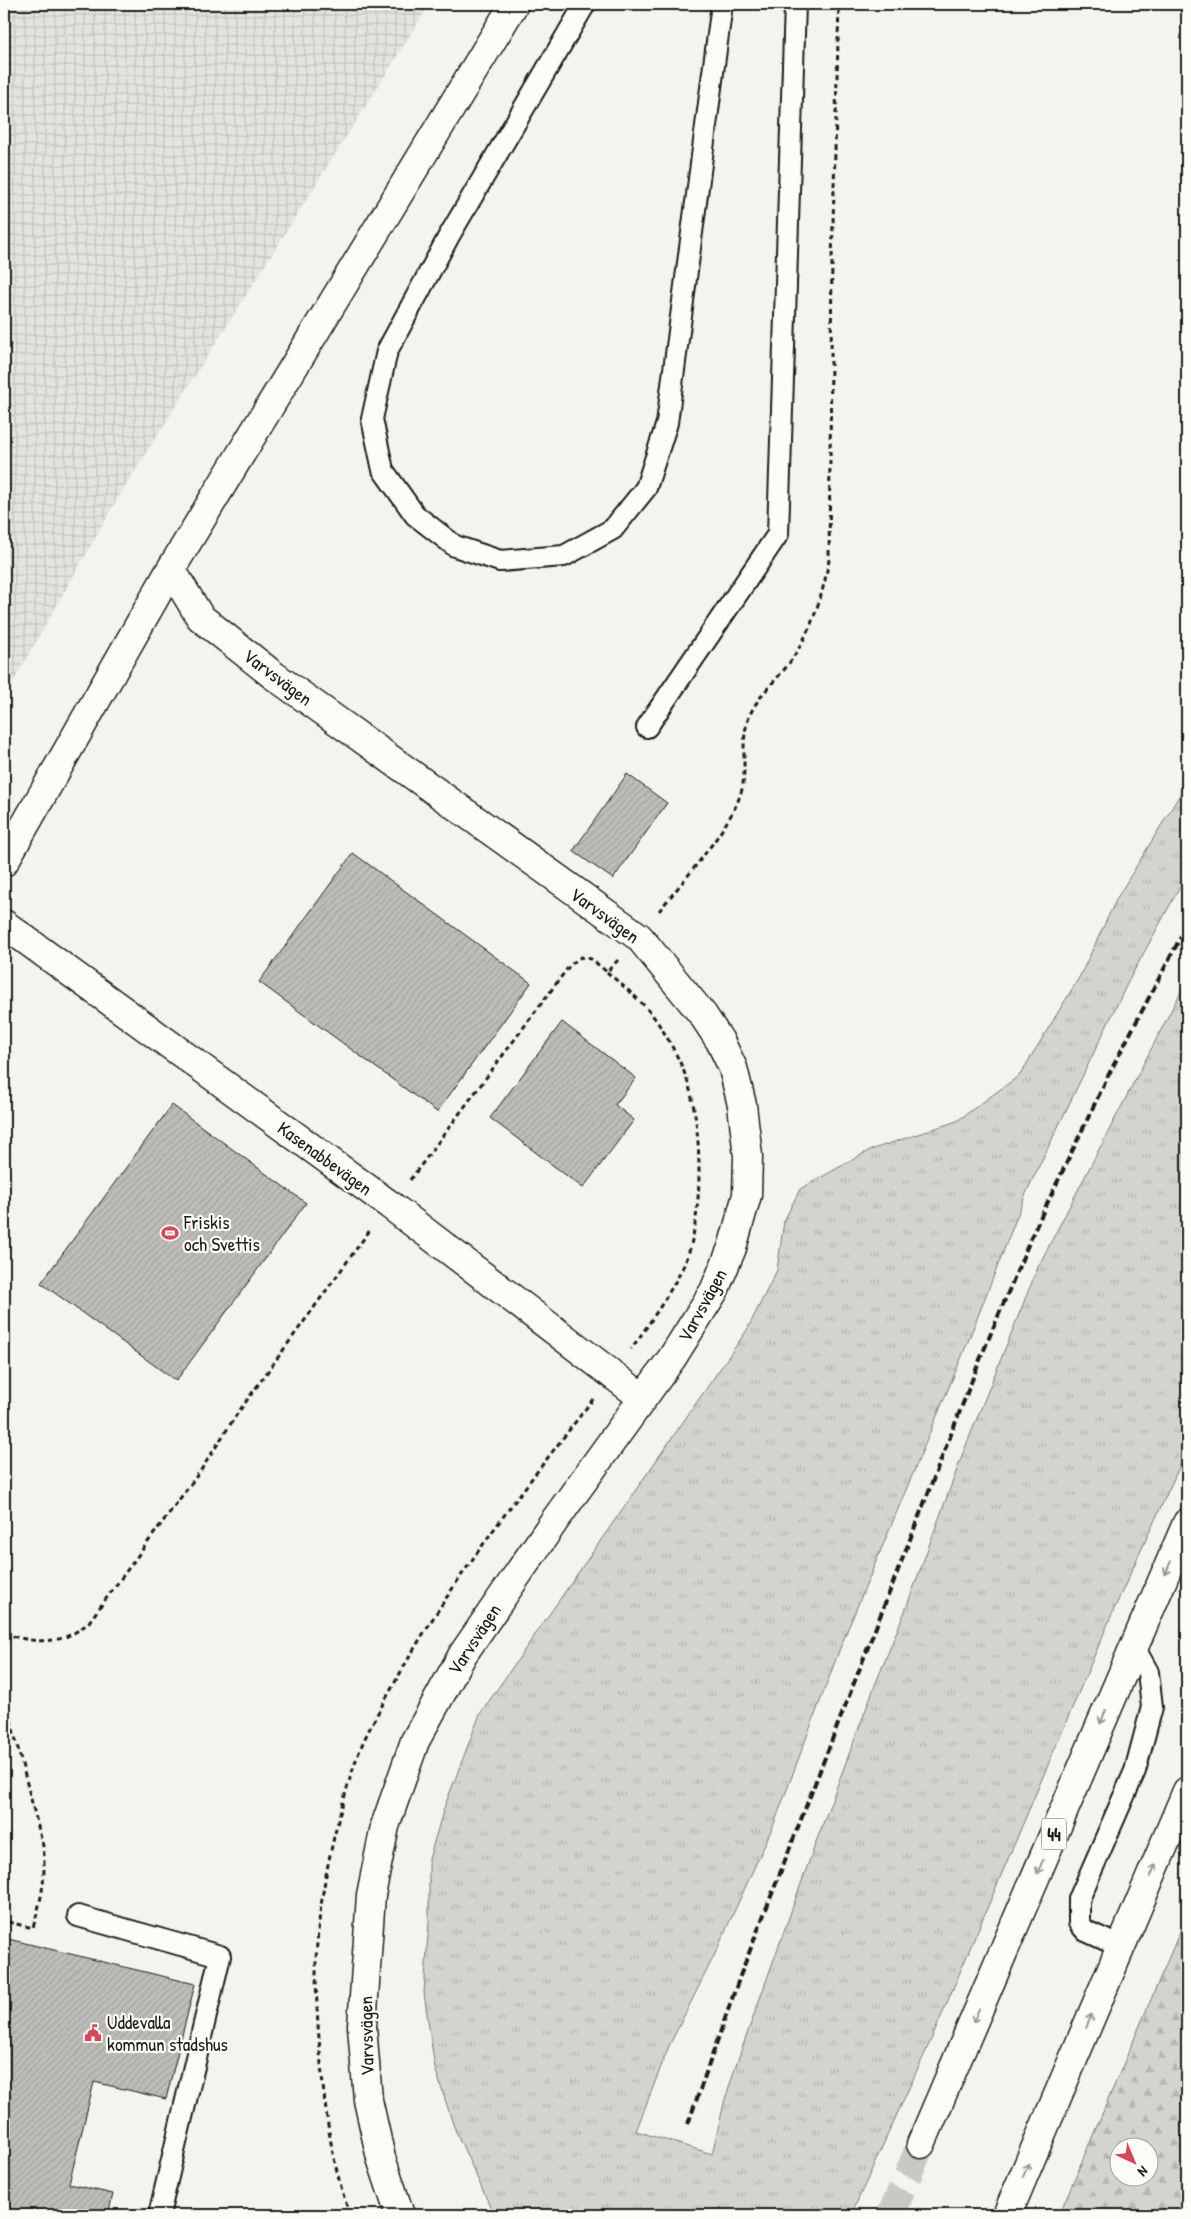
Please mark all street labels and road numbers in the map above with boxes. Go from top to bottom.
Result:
street label: Varvsvägen [238,643,318,711]
street label: Varvsvägen [565,881,645,949]
street label: Kasenabbevägen [272,1115,378,1201]
street label: Varvsvägen [671,1264,733,1346]
street label: Varvsvägen [441,1598,507,1680]
road number: 44 [1042,1818,1066,1850]
street label: Varvsvägen [352,1996,380,2076]

